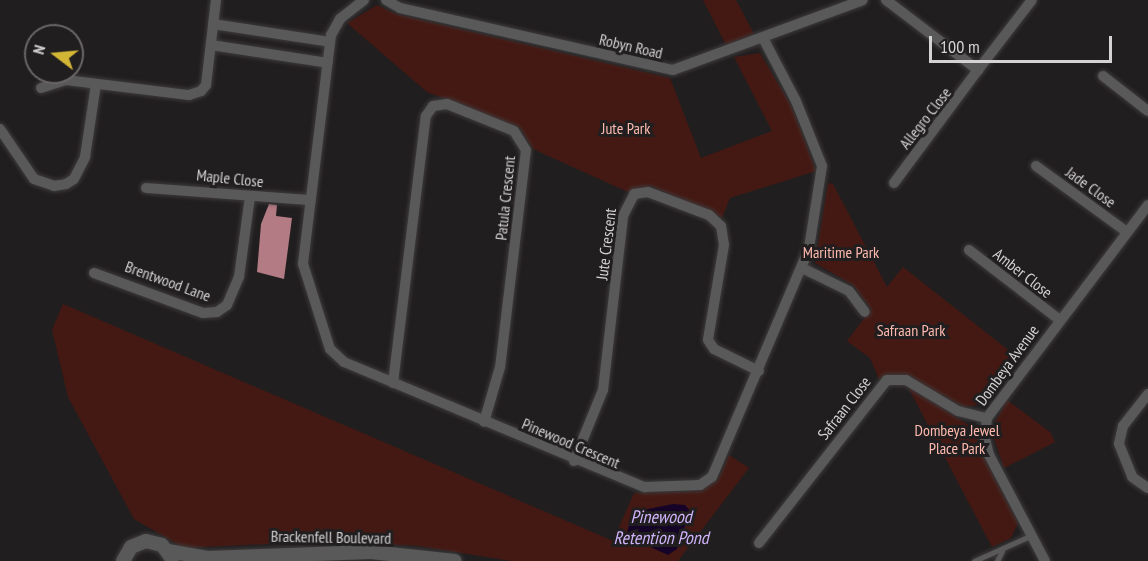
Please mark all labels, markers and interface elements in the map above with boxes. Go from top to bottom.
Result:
north arrow [24,24,84,84]
scale bar [932,24,1115,62]
street label: Robyn Road [597,29,665,63]
text: 100 m [940,35,980,58]
text: N [28,43,49,57]
street label: Allegro Close [895,83,955,153]
park label: Jute Park [602,118,650,138]
street label: Patula Crescent [491,155,519,241]
street label: Jade Close [1062,162,1120,212]
street label: Maple Close [196,165,264,191]
street label: Jute Crescent [592,207,620,281]
park label: Maritime Park [803,242,879,262]
street label: Amber Close [990,244,1056,302]
street label: Brentwood Lane [123,257,213,305]
park label: Safraan Park [877,320,945,340]
street label: Dombeya Avenue [971,321,1043,409]
street label: Safraan Close [813,373,875,443]
street label: Pinewood Crescent [519,414,623,472]
park label: Dombeya Jewel Place Park [915,420,999,458]
water label: Pinewood Retention Pond [614,507,708,550]
street label: Brackenfell Boulevard [271,526,391,548]

